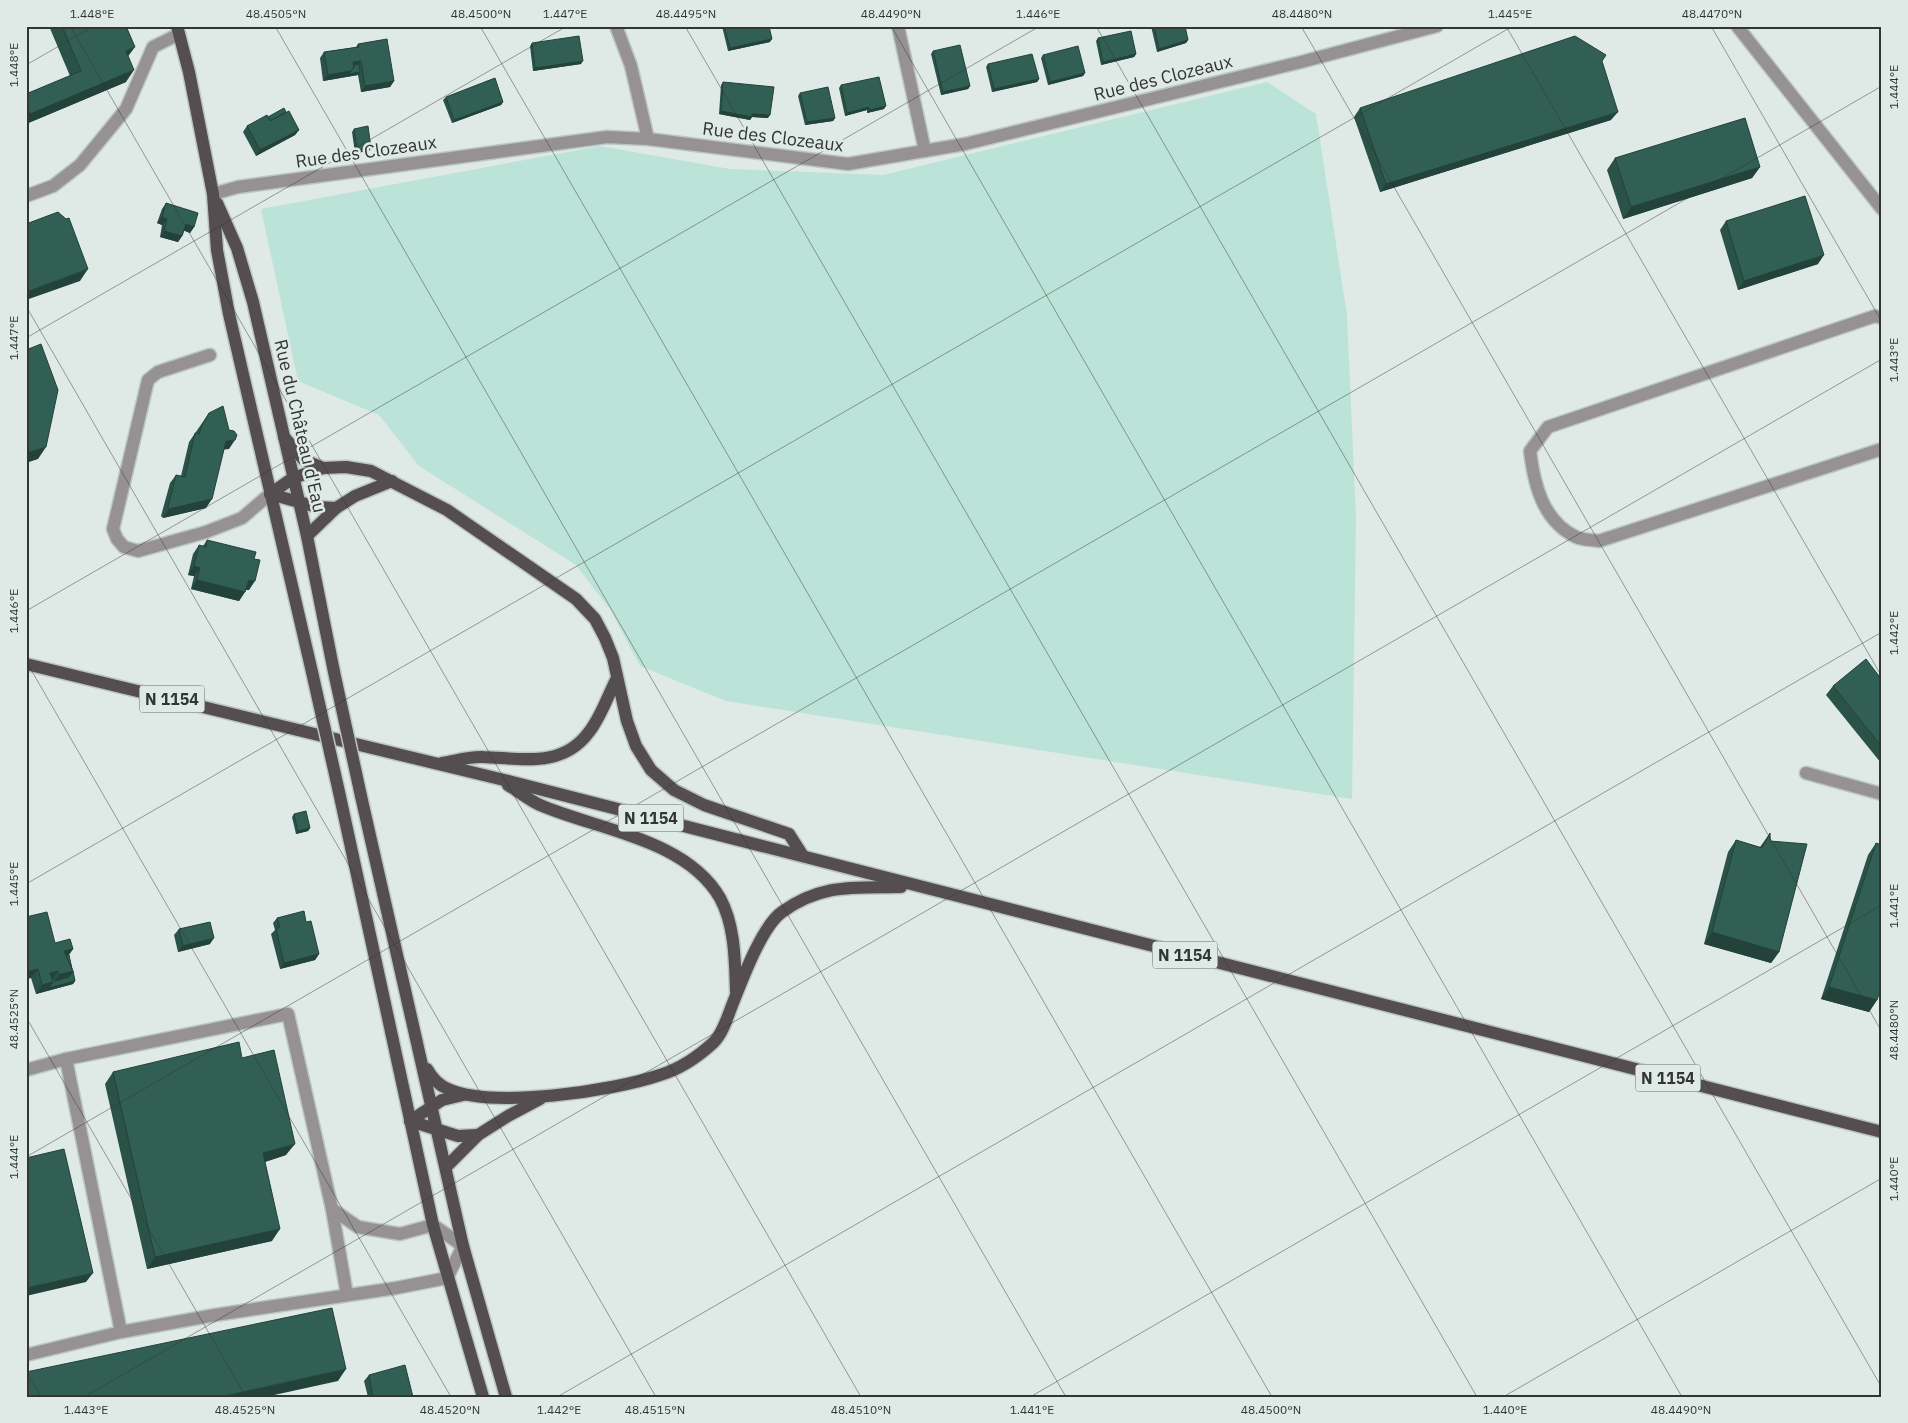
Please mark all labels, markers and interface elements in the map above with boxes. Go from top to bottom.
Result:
text: 1.448°E [70,6,114,21]
text: 48.4505°N [246,6,306,21]
text: 48.4500°N [451,6,511,21]
text: 1.447°E [543,6,587,21]
text: 48.4495°N [656,6,716,21]
text: 48.4490°N [861,6,921,21]
text: 1.446°E [1016,6,1060,21]
text: 48.4480°N [1272,6,1332,21]
text: 1.445°E [1488,6,1532,21]
text: 48.4470°N [1682,6,1742,21]
text: 1.448°E [6,43,21,87]
street label: Rue des Clozeaux [1091,49,1235,106]
text: 1.444°E [1886,65,1901,109]
street label: Rue des Clozeaux [701,116,845,157]
street label: Rue des Clozeaux [294,130,438,173]
text: 1.447°E [6,316,21,360]
street label: Rue du Château d'Eau [269,337,332,515]
text: 1.443°E [1886,338,1901,382]
text: 1.446°E [6,589,21,633]
text: 1.442°E [1886,611,1901,655]
road number: N 1154 [140,686,204,712]
road number: N 1154 [618,804,684,831]
text: 1.445°E [6,862,21,906]
text: 1.441°E [1886,884,1901,928]
road number: N 1154 [1152,942,1218,968]
text: 48.4525°N [6,989,21,1049]
text: 48.4480°N [1886,1000,1901,1060]
road number: N 1154 [1636,1064,1700,1092]
text: 1.444°E [6,1135,21,1179]
text: 1.440°E [1886,1157,1901,1201]
text: 1.443°E [64,1402,108,1417]
text: 48.4525°N [215,1402,275,1417]
text: 48.4520°N [420,1402,480,1417]
text: 1.442°E [537,1402,581,1417]
text: 48.4515°N [625,1402,685,1417]
text: 48.4510°N [831,1402,891,1417]
text: 1.441°E [1010,1402,1054,1417]
text: 48.4500°N [1241,1402,1301,1417]
text: 1.440°E [1483,1402,1527,1417]
text: 48.4490°N [1651,1402,1711,1417]

